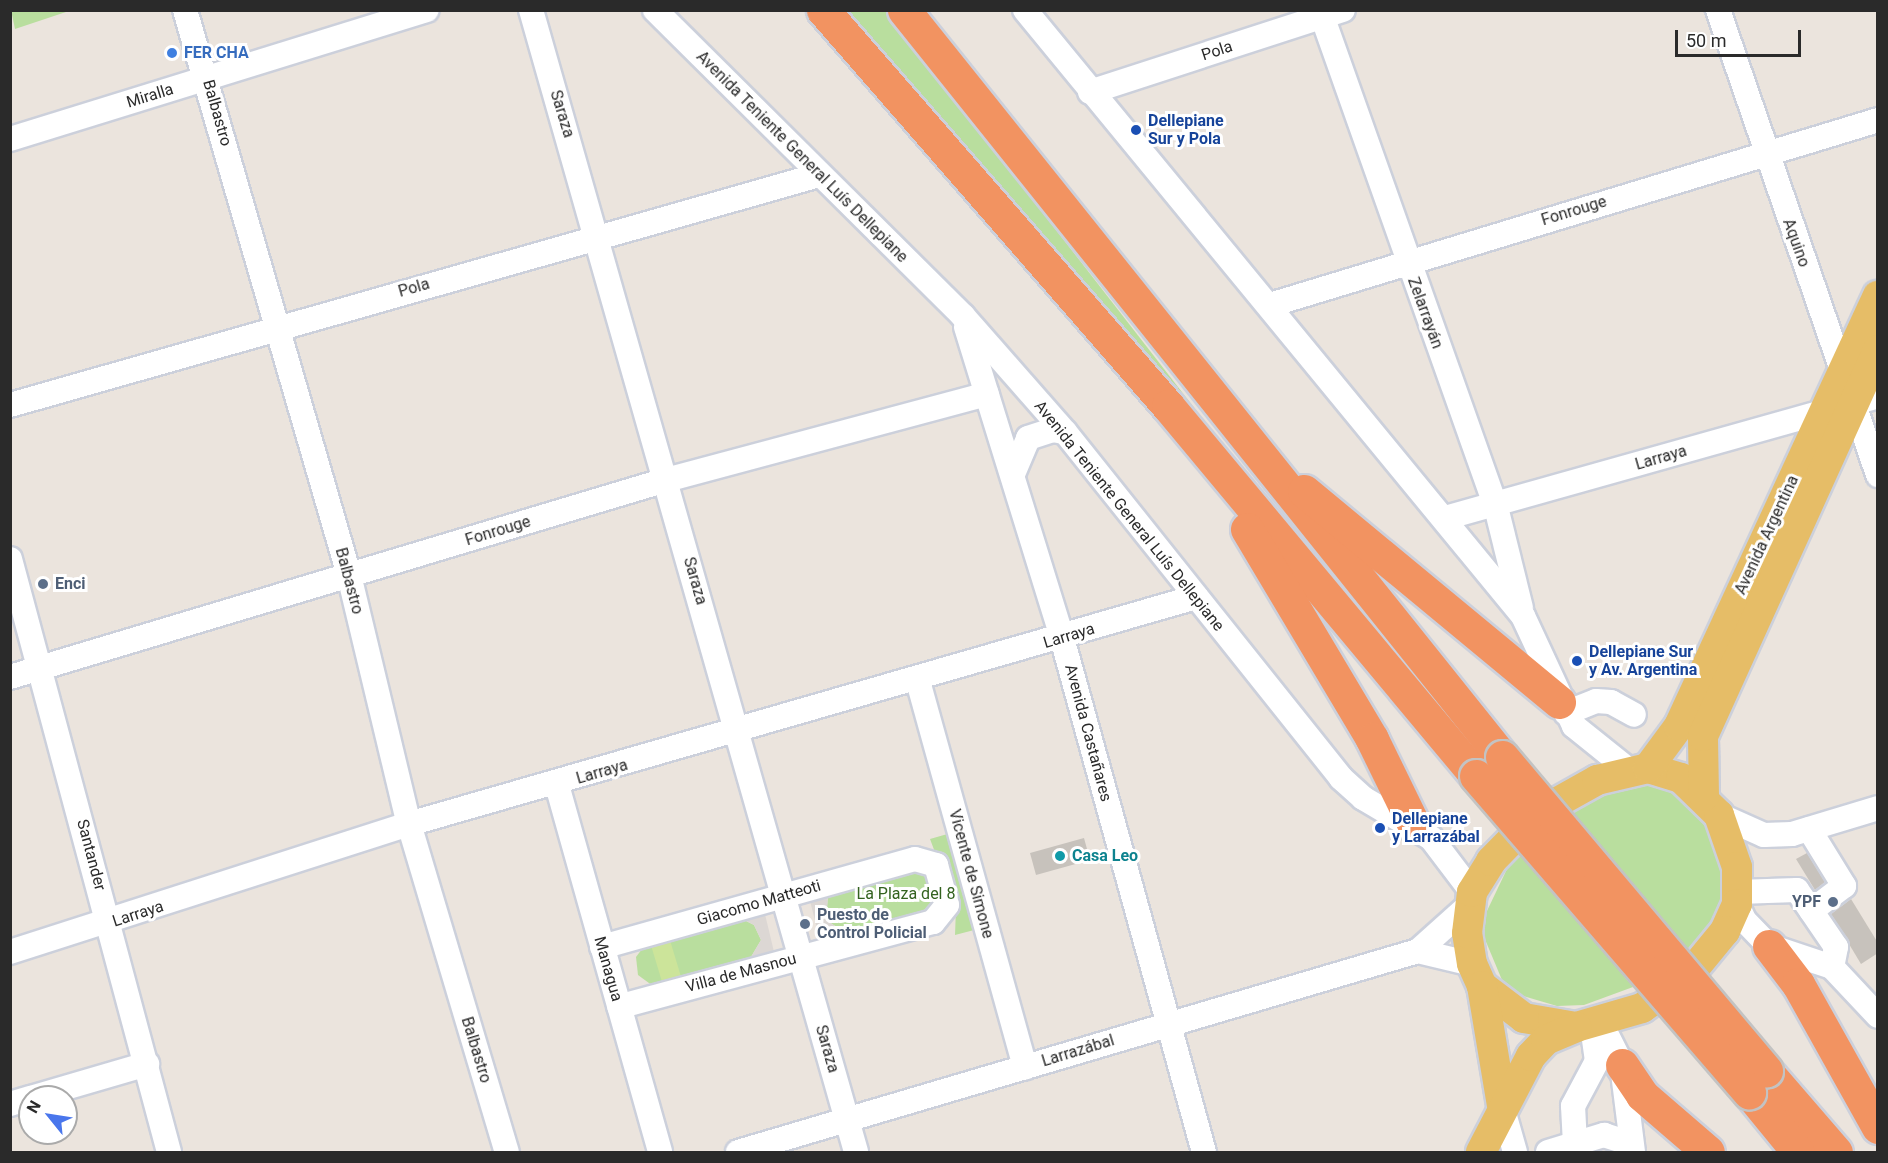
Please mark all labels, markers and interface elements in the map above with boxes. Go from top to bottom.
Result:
scale bar [1678,18,1804,56]
text: 50 m [1686,30,1726,51]
street label: Pola [1199,37,1235,65]
place label: FER CHA [184,43,249,63]
marker: FER CHA [165,46,179,60]
street label: Avenida Teniente General Luís Dellepiane [692,47,912,267]
street label: Balbastro [198,78,236,148]
street label: Miralla [124,80,176,112]
street label: Saraza [546,88,578,140]
place label: Dellepiane Sur y Pola [1148,111,1224,149]
marker: Dellepiane Sur y Pola [1129,123,1143,137]
street label: Fonrouge [1539,192,1609,230]
street label: Aquino [1778,216,1814,270]
street label: Pola [396,274,432,302]
street label: Zelarrayán [1403,275,1447,351]
street label: Avenida Teniente General Luís Dellepiane [1030,397,1228,635]
street label: Larraya [1633,442,1689,474]
street label: Avenida Argentina [1731,472,1803,598]
street label: Fonrouge [463,512,533,550]
street label: Balbastro [331,546,367,616]
street label: Saraza [679,555,711,607]
place label: Enci [55,574,86,594]
marker: Enci [36,577,50,591]
street label: Larraya [1041,619,1097,653]
place label: Dellepiane Sur y Av. Argentina [1589,642,1697,680]
marker: Dellepiane Sur y Av. Argentina [1570,654,1584,668]
street label: Avenida Castañares [1060,662,1116,804]
street label: Larraya [574,756,630,788]
street label: Vicente de Simone [945,807,997,941]
place label: Dellepiane y Larrazábal [1392,809,1480,847]
street label: Santander [72,817,110,893]
marker: Dellepiane y Larrazábal [1373,821,1387,835]
place label: Casa Leo [1072,846,1138,866]
marker: Casa Leo [1053,849,1067,863]
street label: Giacomo Matteoti [695,876,823,930]
park label: La Plaza del 8 [857,884,955,904]
place label: YPF [1792,892,1821,912]
marker: YPF [1826,895,1840,909]
street label: Larraya [110,897,166,931]
place label: Puesto de Control Policial [817,905,927,943]
marker: Puesto de Control Policial [798,917,812,931]
street label: Managua [590,934,626,1004]
street label: Villa de Masnou [684,949,798,997]
street label: Balbastro [457,1015,495,1085]
street label: Saraza [811,1023,843,1075]
street label: Larrazábal [1039,1031,1117,1071]
north arrow [18,1085,78,1145]
text: N [23,1097,45,1116]

